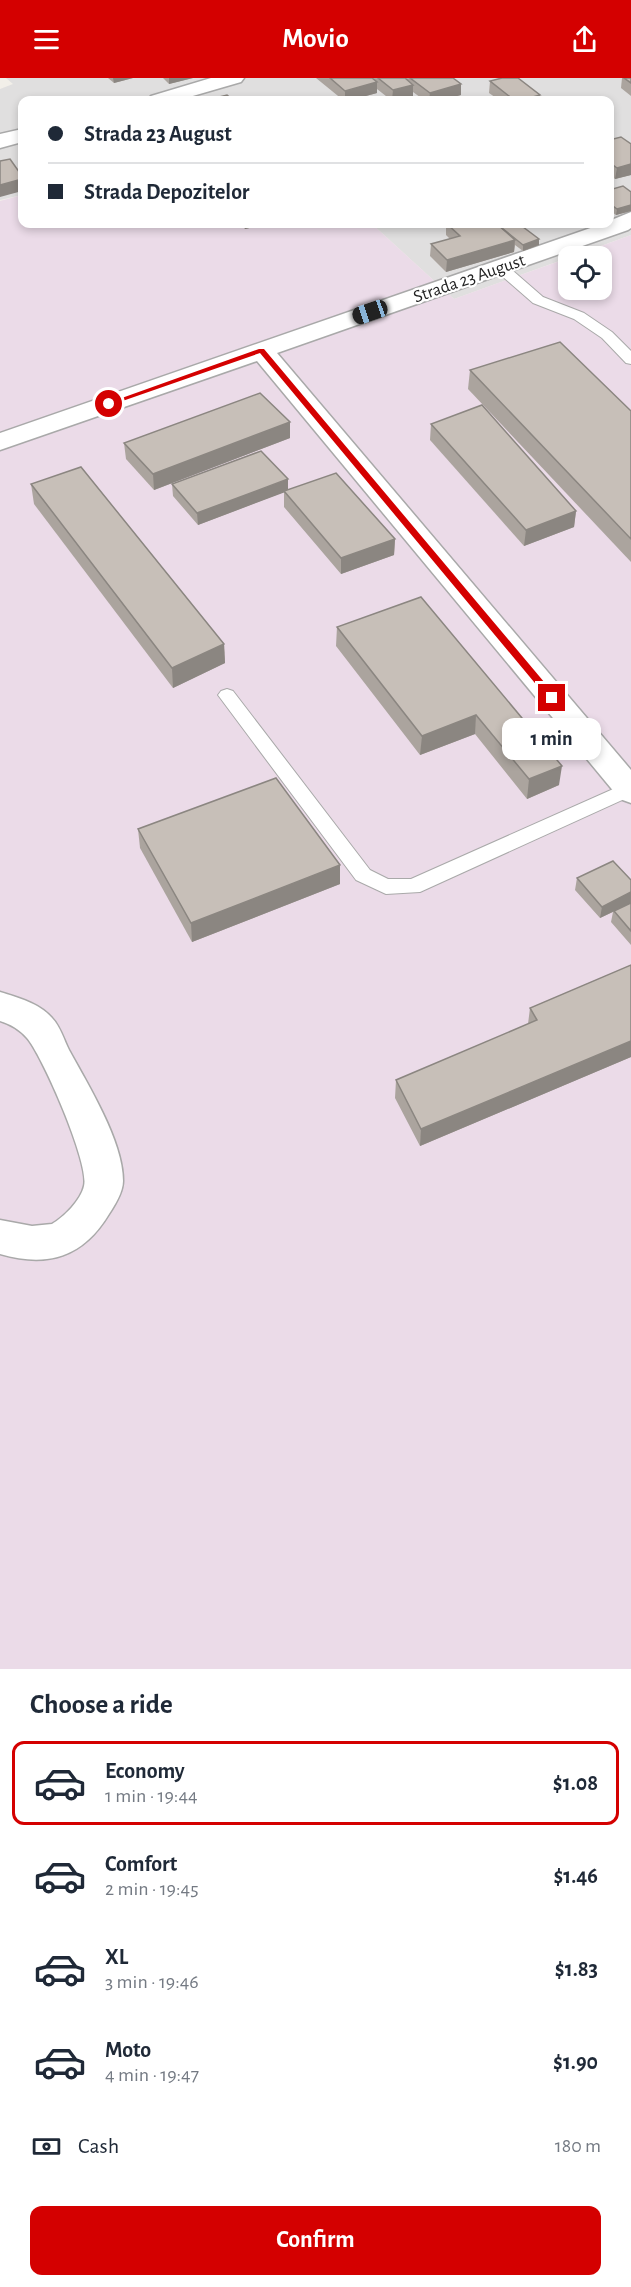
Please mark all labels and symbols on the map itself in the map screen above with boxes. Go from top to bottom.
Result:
street label: Strada 23 August [411,251,528,306]
car [350,298,390,326]
route start [95,390,122,417]
route end [538,684,565,711]
callout: 1 min [502,719,602,761]

